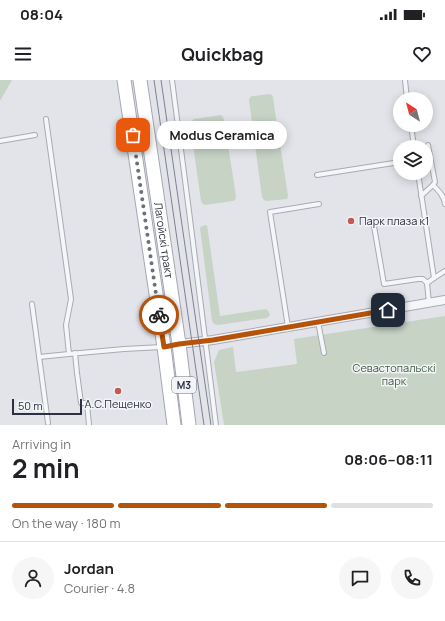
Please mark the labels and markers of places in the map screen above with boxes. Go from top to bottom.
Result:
pin [116,118,150,152]
callout: Modus Ceramica [157,121,287,149]
place label: Парк плаза к1 [359,213,429,228]
marker: Парк плаза к1 [346,216,356,226]
pin [371,293,405,327]
marker: А.С.Пещенко [113,386,123,396]
place label: А.С.Пещенко [84,396,152,411]

